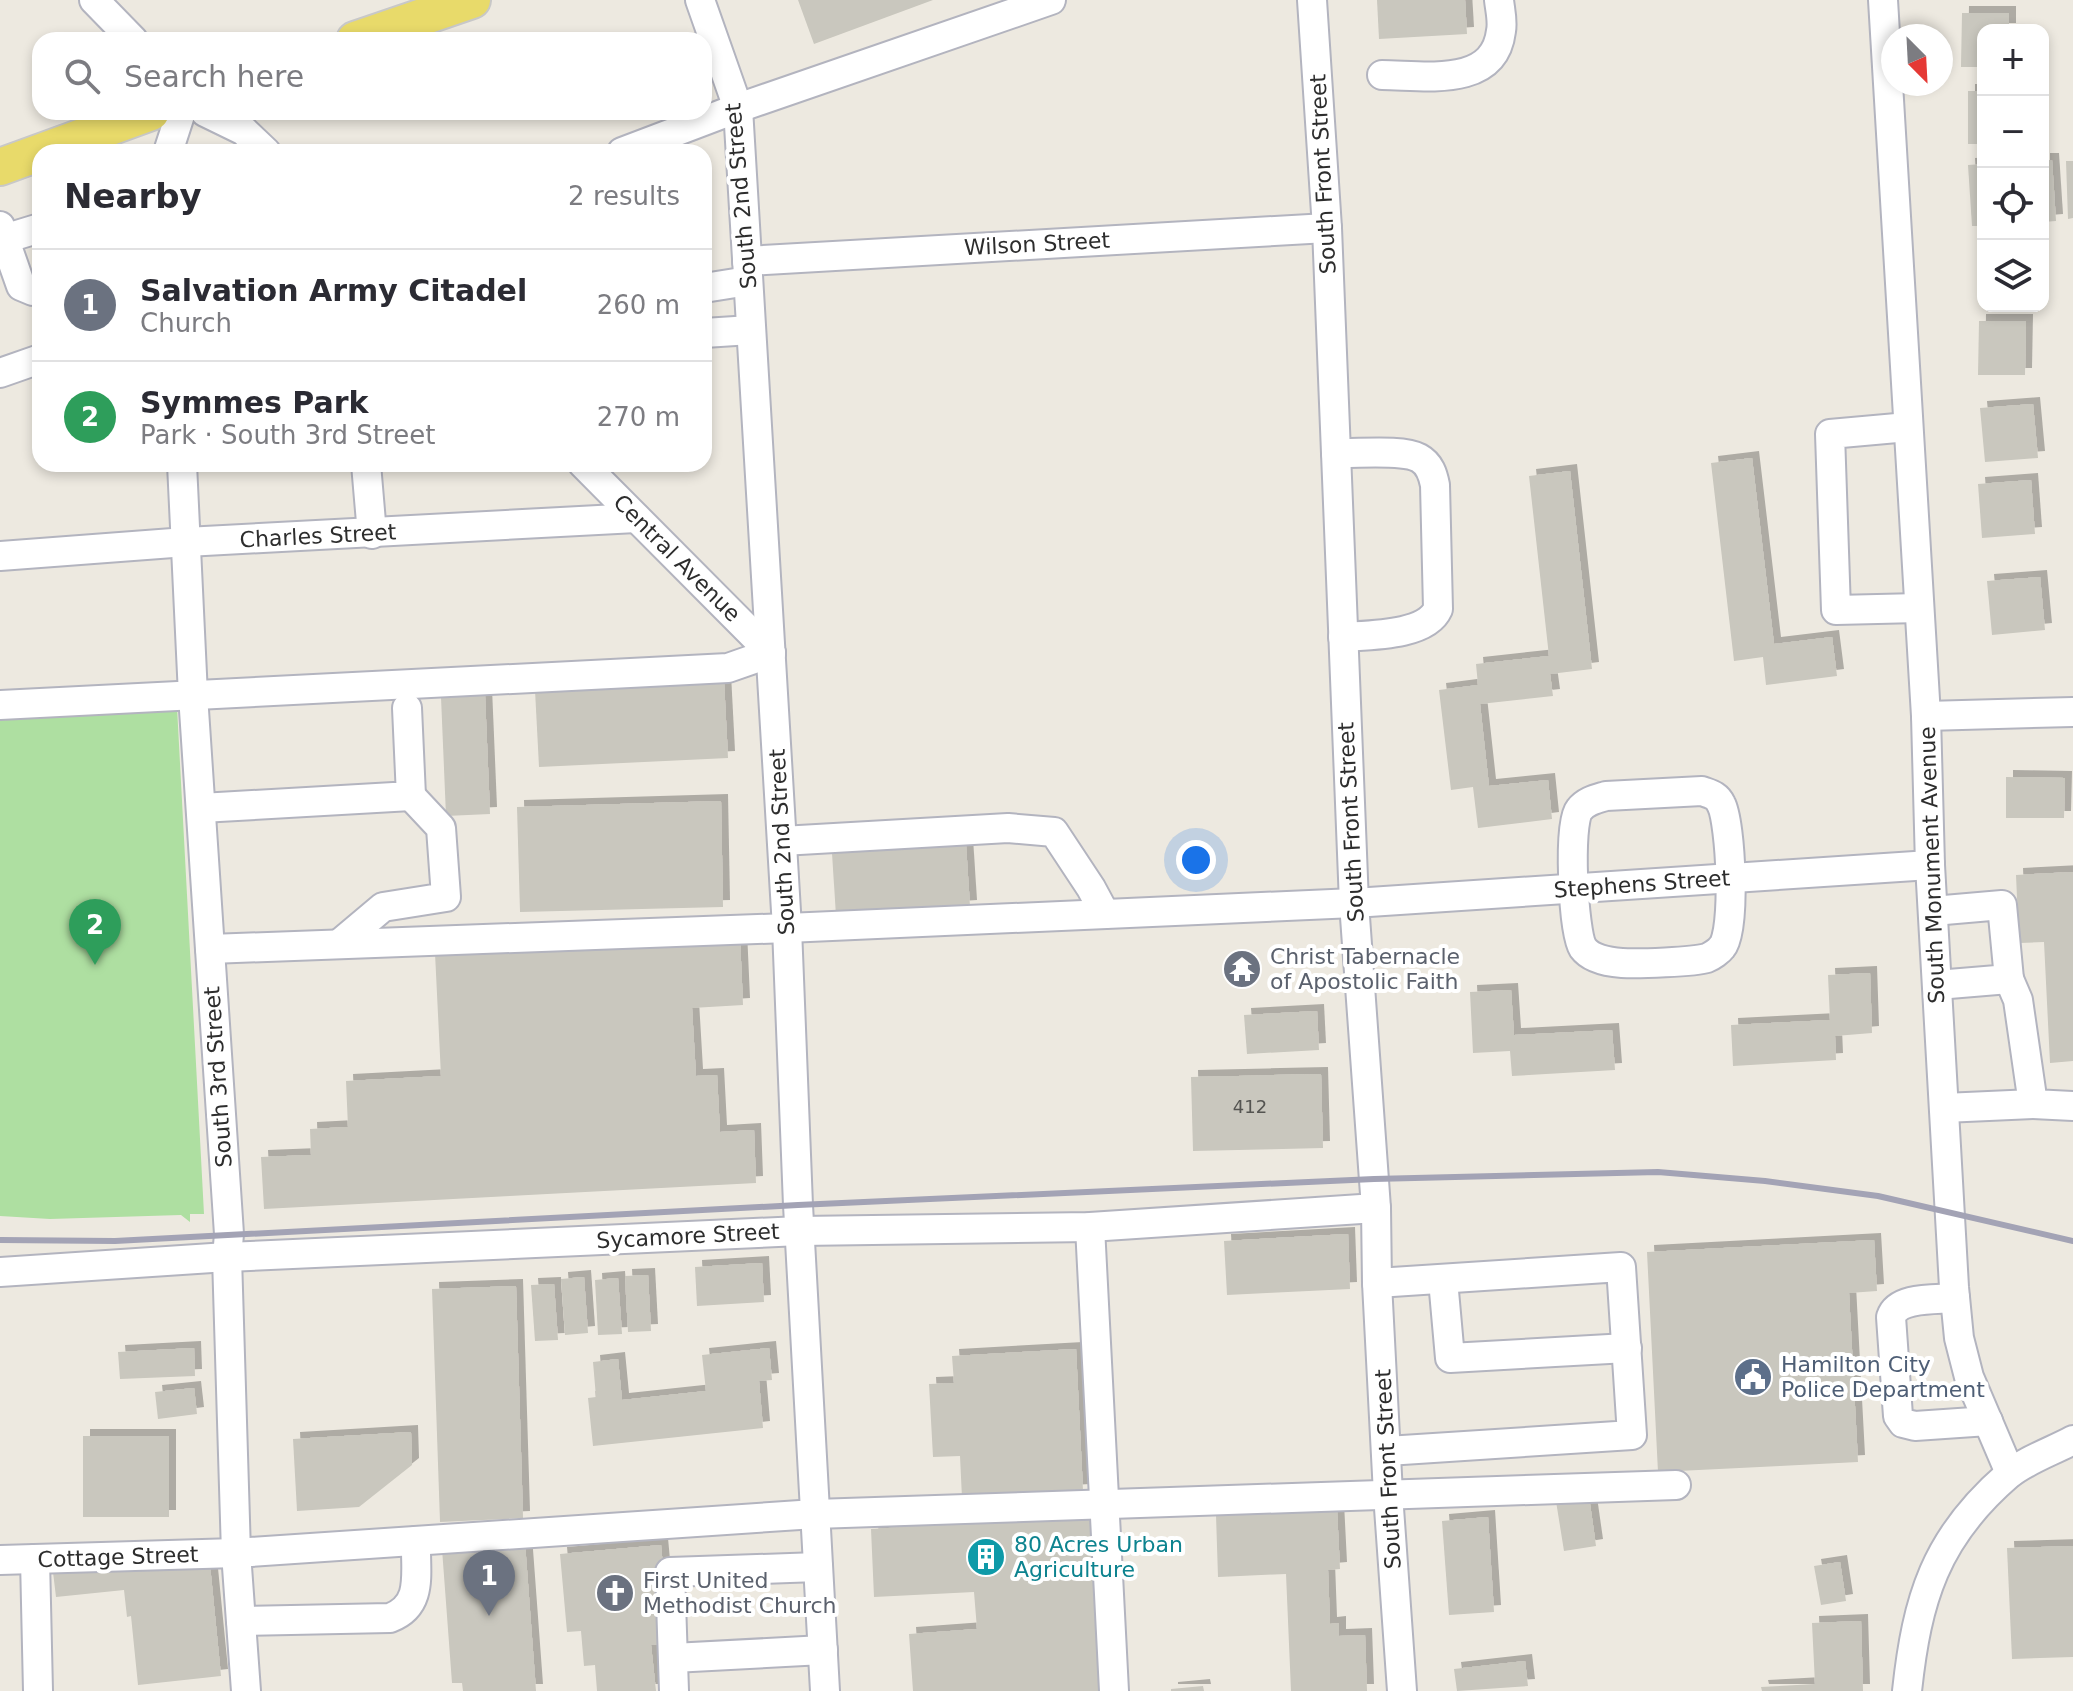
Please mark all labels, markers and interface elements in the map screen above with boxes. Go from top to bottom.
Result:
north arrow [1881,24,1953,96]
map controls [1977,24,2049,312]
button: + [1977,24,2049,96]
search box [32,32,712,120]
icon: search [60,54,104,98]
text: Search here [124,59,304,94]
street label: South Front Street [1305,73,1341,275]
button: − [1977,96,2049,168]
street label: South 2nd Street [720,102,762,290]
button: locate [1977,168,2049,240]
text: Nearby [64,176,202,216]
text: 2 results [568,181,680,211]
street label: Wilson Street [963,228,1111,260]
button: layers [1977,240,2049,312]
text: Salvation Army Citadel [140,273,527,308]
text: 1 [81,290,99,320]
text: 260 m [597,290,680,320]
text: Church [140,308,232,338]
text: Symmes Park [140,385,369,420]
text: 2 [81,402,99,432]
text: 270 m [597,402,680,432]
text: Park · South 3rd Street [140,420,435,450]
street label: Central Avenue [608,489,746,627]
street label: Charles Street [239,519,397,553]
street label: South Front Street [1333,721,1369,923]
street label: South Monument Avenue [1915,726,1949,1004]
street label: South 2nd Street [765,748,799,936]
your location [1176,840,1216,880]
street label: Stephens Street [1553,865,1731,903]
pin: 2 [69,899,121,965]
place label: Christ Tabernacle of Apostolic Faith [1270,944,1460,994]
temple icon: Christ Tabernacle of Apostolic Faith [1221,948,1263,990]
street label: South 3rd Street [199,985,237,1168]
house number: 412 [1233,1096,1267,1117]
street label: Sycamore Street [596,1219,781,1253]
place label: Hamilton City Police Department [1781,1352,1985,1402]
public building icon: Hamilton City Police Department [1732,1356,1774,1398]
street label: South Front Street [1370,1368,1406,1570]
place label: 80 Acres Urban Agriculture [1014,1532,1183,1582]
building icon: 80 Acres Urban Agriculture [965,1536,1007,1578]
street label: Cottage Street [37,1542,199,1572]
pin: 1 [463,1550,515,1616]
place label: First United Methodist Church [643,1568,837,1618]
church icon: First United Methodist Church [594,1572,636,1614]

